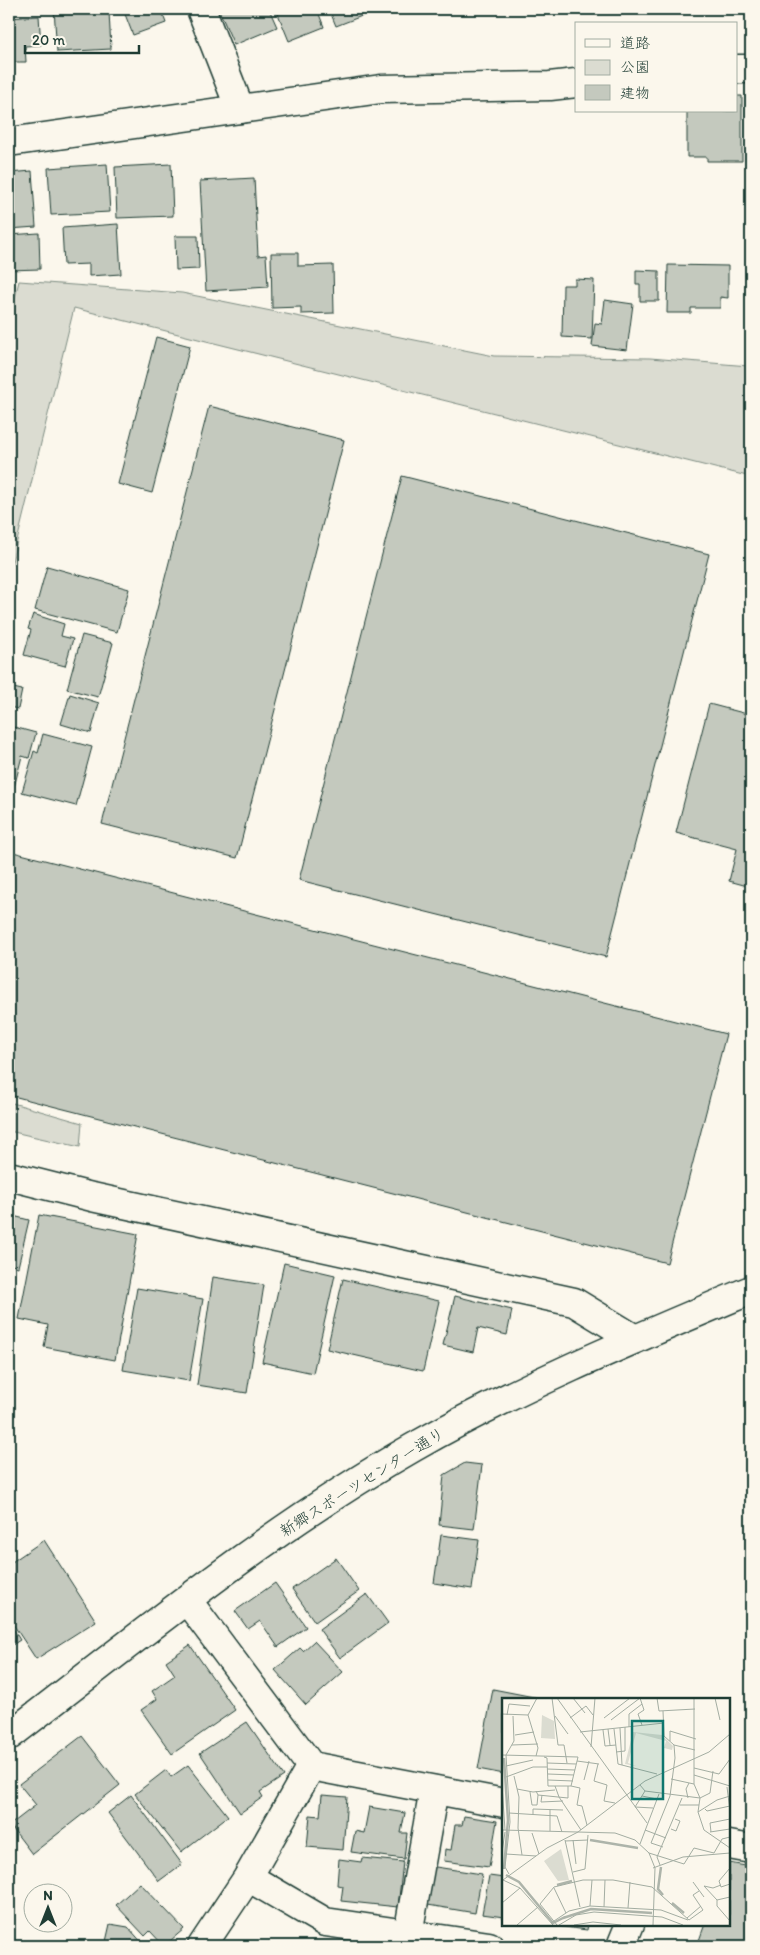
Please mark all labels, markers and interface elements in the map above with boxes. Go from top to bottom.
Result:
scale bar [25,22,139,54]
legend [575,22,738,112]
text: 20 m [32,31,66,49]
text: 道路 [620,34,650,52]
text: 公園 [620,58,650,76]
text: 建物 [620,84,650,102]
street label: 新郷スポーツセンター通り [276,1423,448,1541]
inset map [502,1698,730,1925]
north arrow [22,1882,72,1932]
text: N [43,1887,53,1904]

